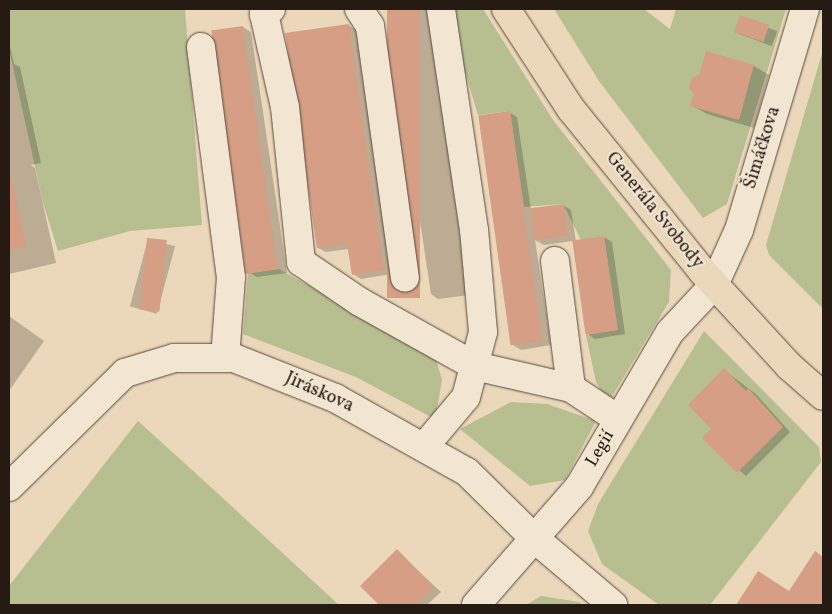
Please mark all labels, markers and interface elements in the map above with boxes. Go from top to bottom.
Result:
street label: Šimáčkova [740,104,786,192]
street label: Generála Svobody [600,148,708,274]
street label: Jiráskova [281,368,357,418]
street label: Legií [582,427,620,471]

